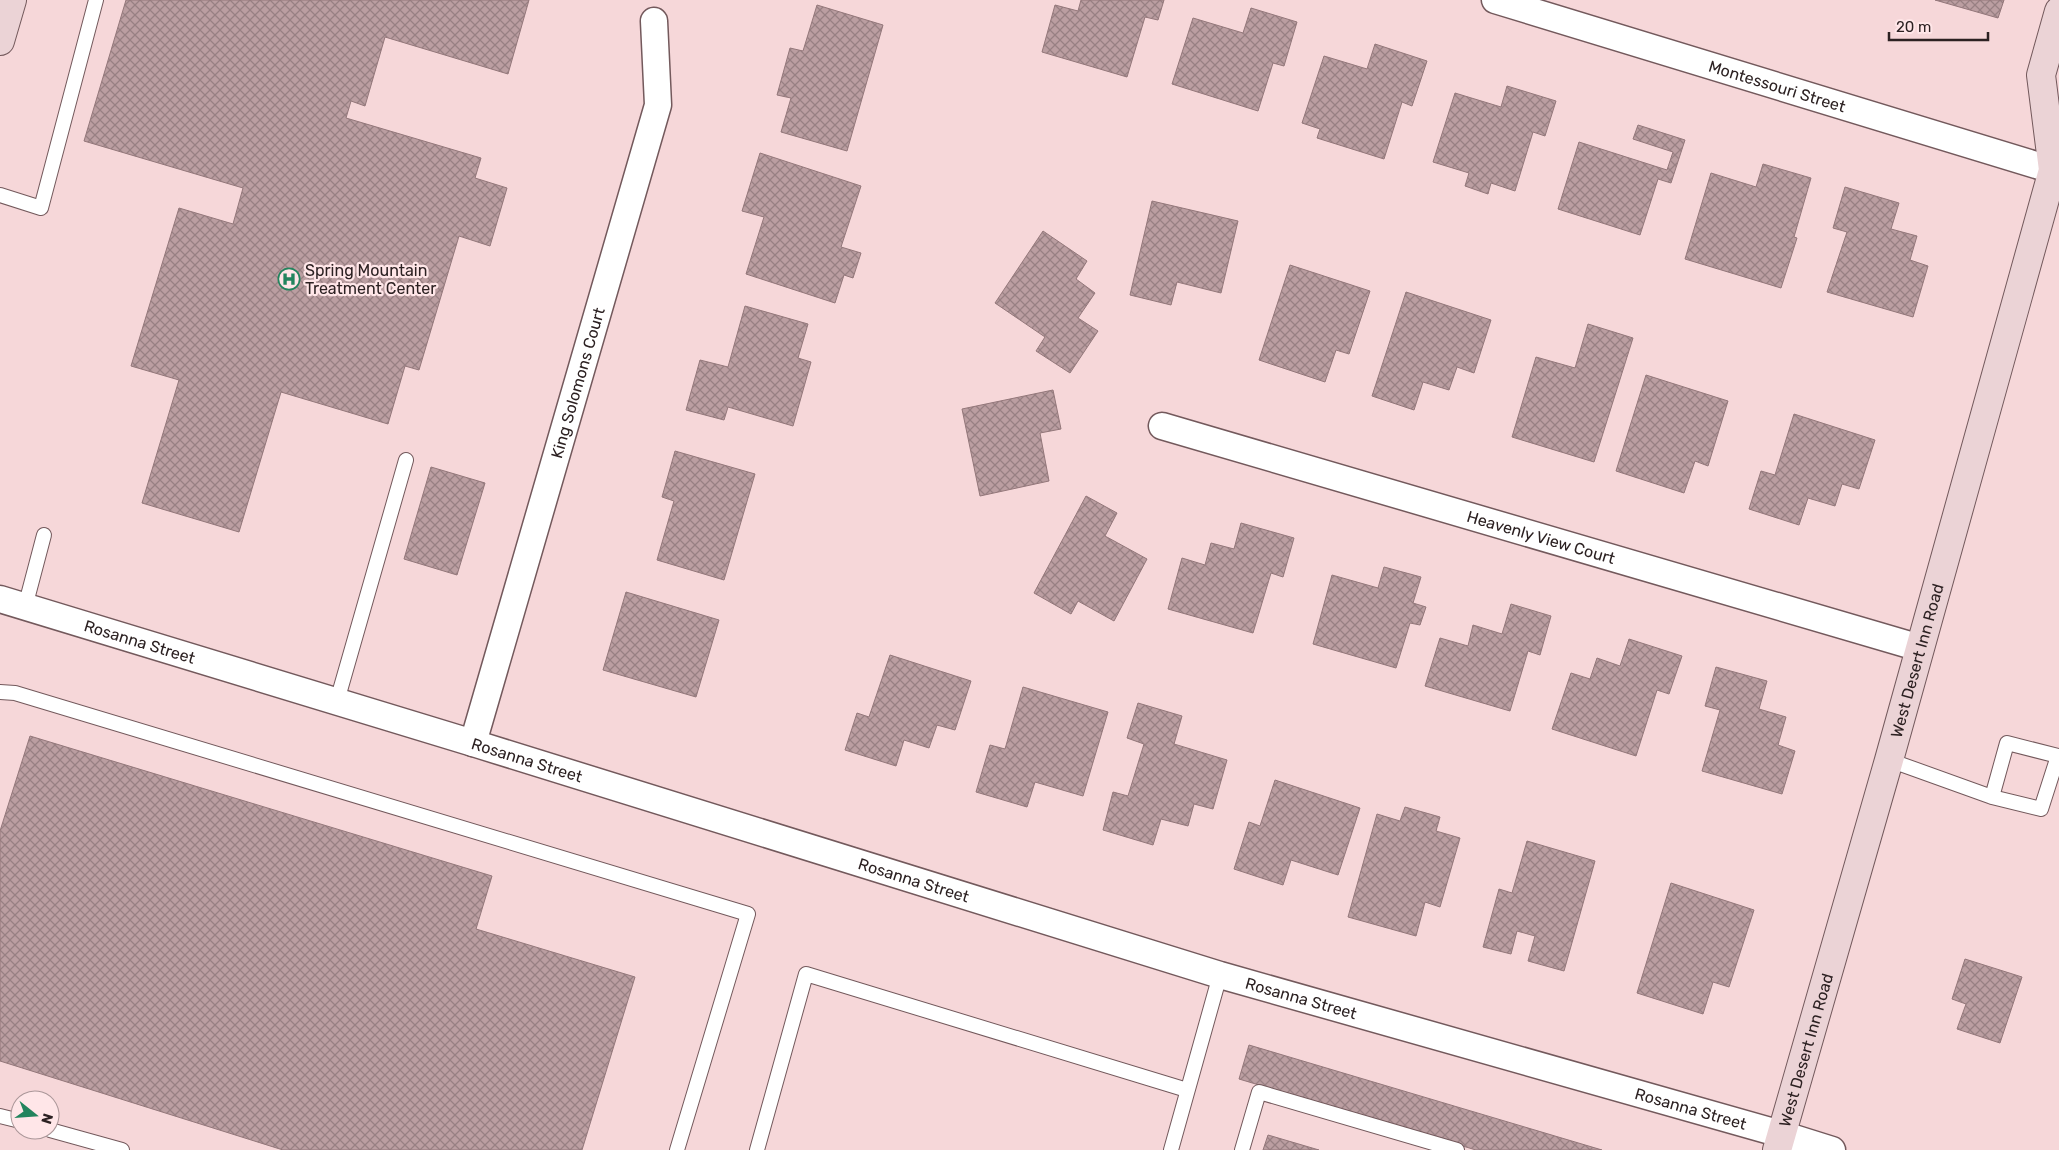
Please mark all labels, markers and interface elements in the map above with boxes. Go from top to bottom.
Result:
scale bar [1889,10,1988,42]
text: 20 m [1896,18,1931,36]
street label: Montessouri Street [1706,56,1848,116]
place label: Spring Mountain Treatment Center [305,261,436,298]
hospital icon: Spring Mountain Treatment Center [277,267,301,291]
street label: King Solomons Court [547,305,608,460]
street label: Heavenly View Court [1465,506,1617,568]
street label: West Desert Inn Road [1886,581,1947,740]
street label: Rosanna Street [82,616,197,667]
street label: Rosanna Street [469,734,585,786]
street label: Rosanna Street [856,854,972,906]
street label: West Desert Inn Road [1775,971,1837,1129]
street label: Rosanna Street [1243,973,1359,1023]
street label: Rosanna Street [1633,1084,1749,1133]
north arrow [10,1090,60,1140]
text: N [37,1111,57,1126]

